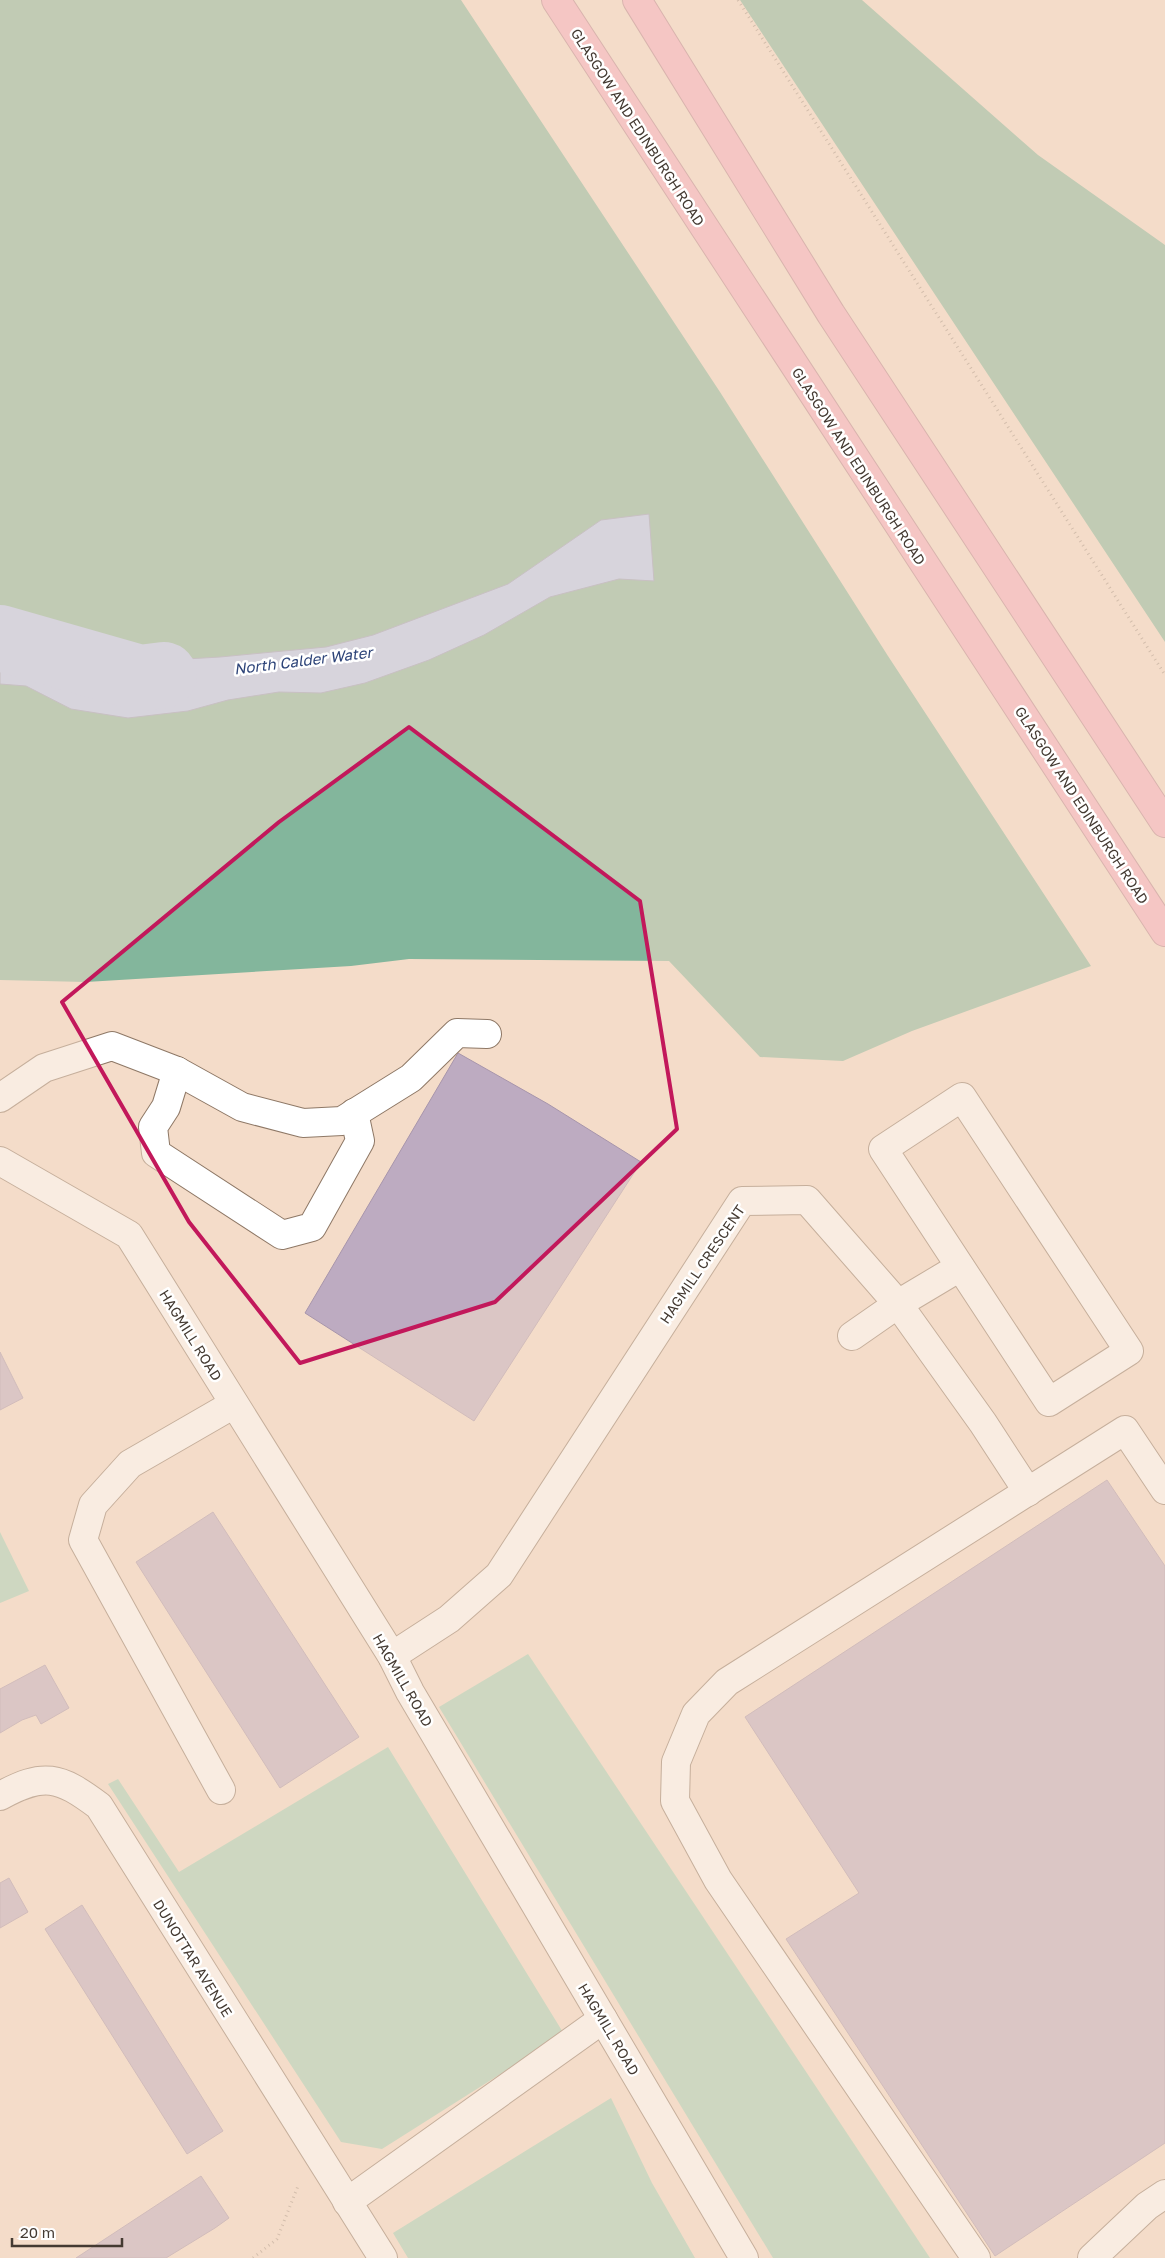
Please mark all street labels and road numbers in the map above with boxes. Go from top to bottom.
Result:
street label: GLASGOW AND EDINBURGH ROAD [568,25,708,229]
street label: GLASGOW AND EDINBURGH ROAD [789,364,929,568]
street label: GLASGOW AND EDINBURGH ROAD [1012,703,1152,907]
street label: HAGMILL CRESCENT [656,1201,748,1327]
street label: HAGMILL ROAD [156,1286,226,1384]
street label: HAGMILL ROAD [370,1631,436,1729]
street label: DUNOTTAR AVENUE [150,1896,236,2020]
street label: HAGMILL ROAD [575,1980,643,2078]

